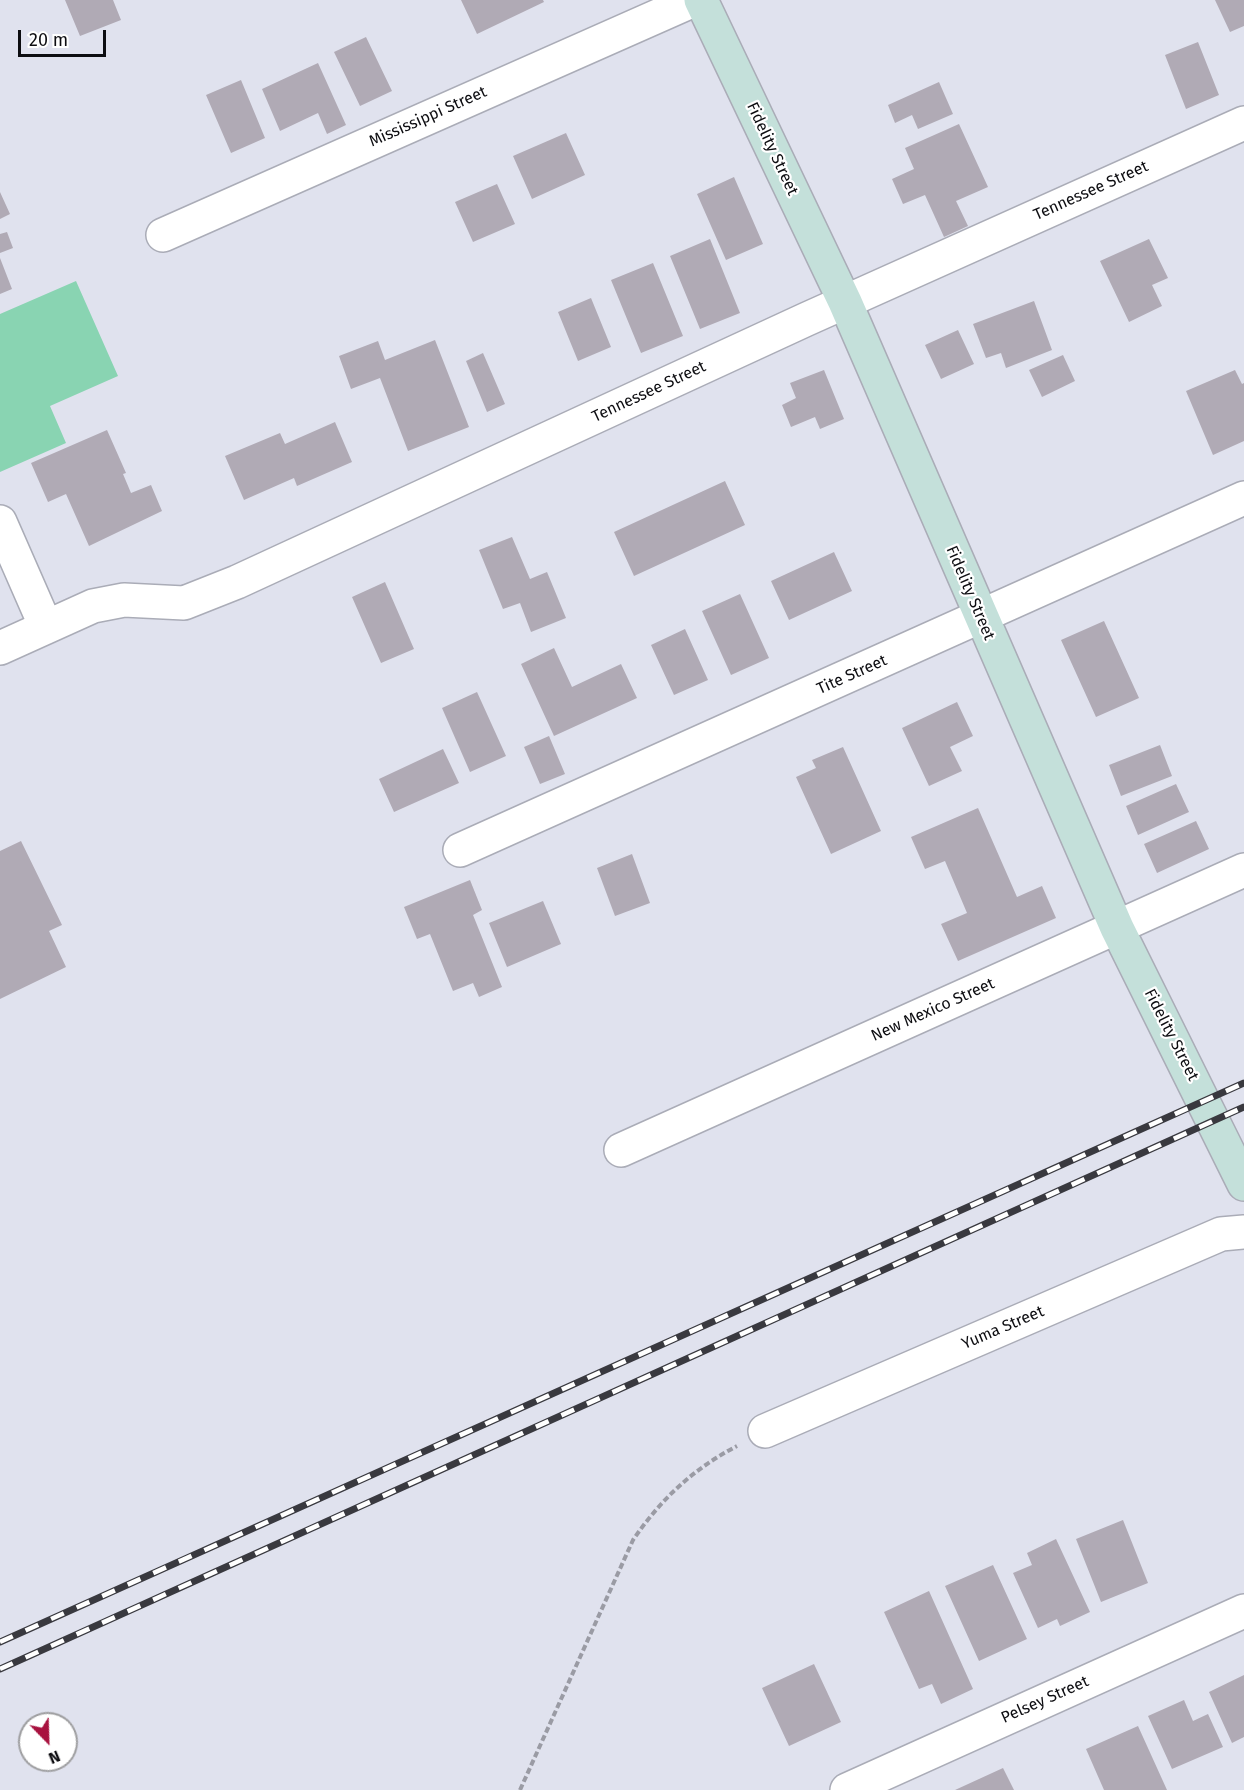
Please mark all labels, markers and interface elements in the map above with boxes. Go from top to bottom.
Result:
scale bar [21,18,110,56]
text: 20 m [29,29,68,51]
street label: Mississippi Street [366,82,490,152]
street label: Fidelity Street [742,99,802,199]
street label: Tennessee Street [1031,157,1151,225]
street label: Tennessee Street [589,357,709,427]
street label: Fidelity Street [942,543,998,643]
street label: Tite Street [814,651,890,699]
street label: New Mexico Street [868,974,998,1046]
street label: Fidelity Street [1140,986,1202,1084]
street label: Yuma Street [959,1302,1047,1354]
street label: Pelsey Street [998,1672,1092,1728]
north arrow [18,1712,78,1772]
text: N [46,1746,63,1768]

